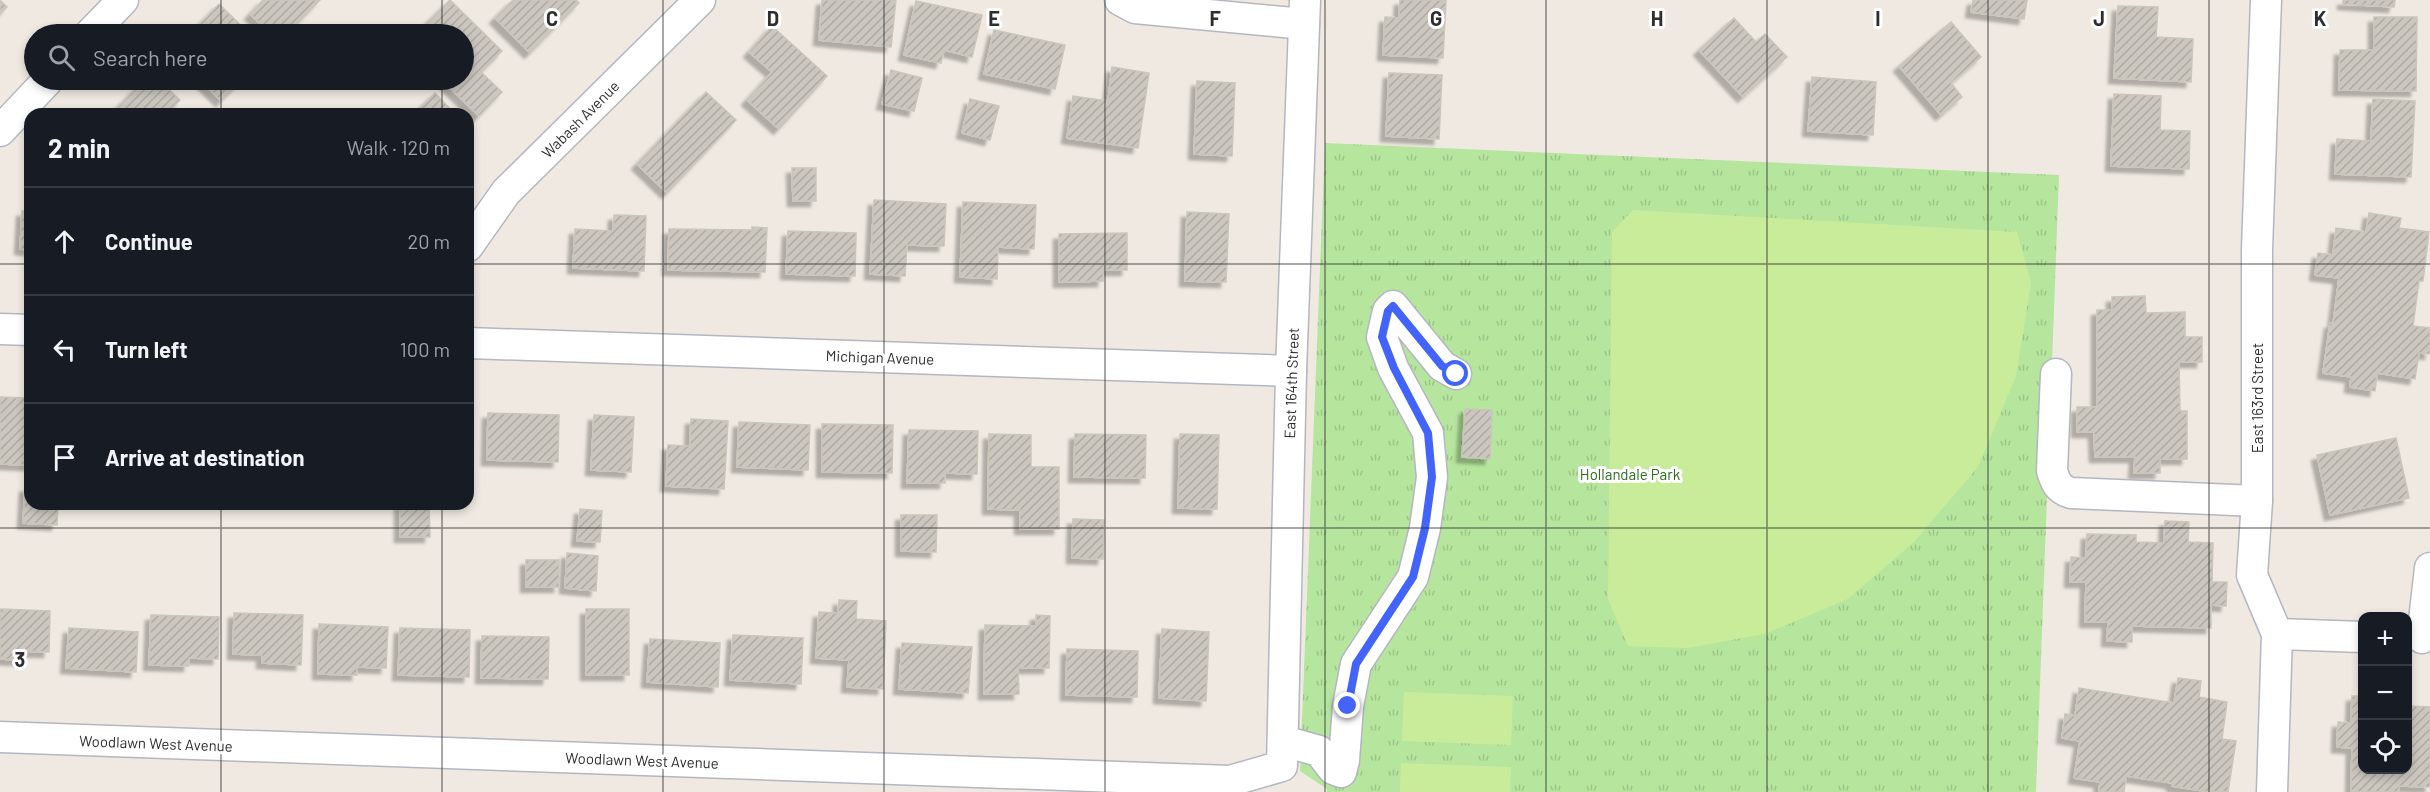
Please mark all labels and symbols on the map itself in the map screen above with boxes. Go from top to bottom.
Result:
text: C [546,6,558,30]
text: D [767,6,779,30]
text: E [988,6,1000,30]
text: F [1209,6,1221,30]
text: G [1430,6,1442,30]
text: H [1651,6,1663,30]
text: I [1875,6,1881,30]
text: J [2093,6,2105,30]
text: K [2314,6,2327,30]
street label: Wabash Avenue [538,77,622,161]
street label: East 164th Street [1280,327,1302,439]
street label: East 163rd Street [2248,343,2266,453]
street label: Michigan Avenue [825,346,935,368]
route start [1442,360,1468,386]
park label: Hollandale Park [1580,465,1681,483]
text: 3 [15,647,25,671]
route end [1334,692,1360,718]
street label: Woodlawn West Avenue [79,731,233,755]
street label: Woodlawn West Avenue [565,748,719,772]

